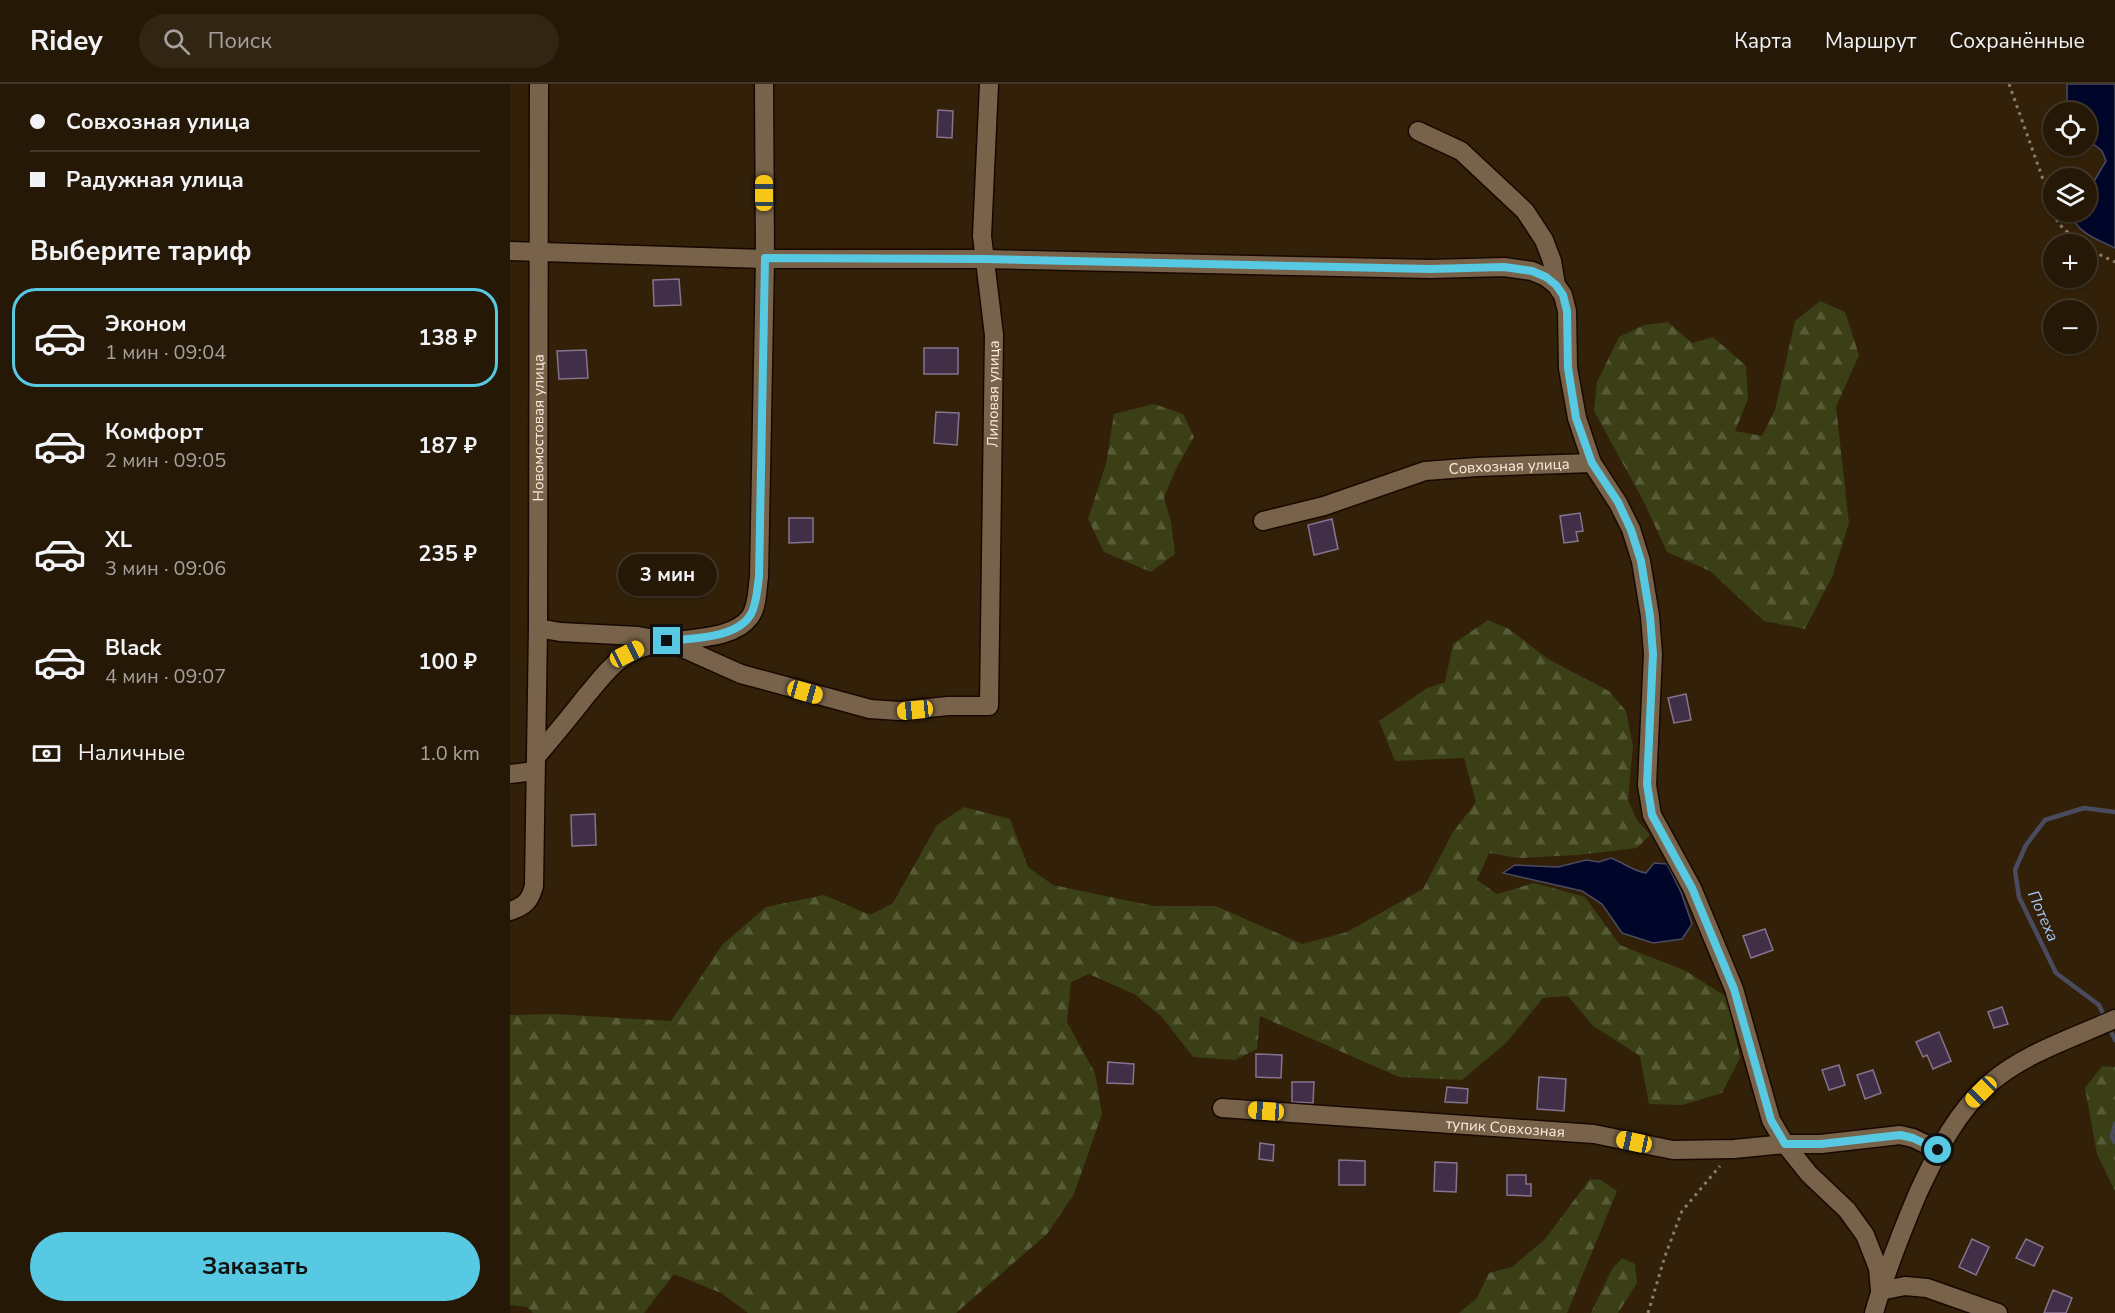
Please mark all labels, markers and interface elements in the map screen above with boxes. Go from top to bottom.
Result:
search box [139,14,559,68]
text: Ridey [30,22,103,60]
icon: search [160,25,193,58]
text: Поиск [208,26,272,56]
text: Карта [1734,27,1792,55]
text: Маршрут [1825,27,1916,55]
text: Сохранённые [1949,27,2085,55]
map controls [2043,102,2097,354]
button: locate [2043,102,2097,156]
text: Совхозная улица [66,107,250,137]
text: Радужная улица [66,165,244,195]
button: layers [2043,168,2097,222]
car [755,175,773,211]
text: Выберите тариф [30,233,252,270]
button: + [2043,234,2097,288]
button: − [2043,300,2097,354]
text: Эконом [105,309,187,339]
icon: car [33,311,87,365]
text: 138 ₽ [418,323,477,353]
text: 1 мин · 09:04 [105,339,226,366]
street label: Лиловая улица [982,340,1004,448]
street label: Новомостовая улица [528,354,549,501]
text: Комфорт [105,417,203,447]
icon: car [33,419,87,473]
text: 187 ₽ [418,431,477,461]
text: 2 мин · 09:05 [105,447,226,474]
street label: Совхозная улица [1448,454,1570,479]
text: XL [105,525,132,555]
icon: car [33,527,87,581]
text: 235 ₽ [418,539,477,569]
callout: 3 мин [618,554,717,596]
text: 3 мин · 09:06 [105,555,226,582]
text: 3 мин [640,561,695,588]
route end [653,627,680,654]
text: Black [105,633,161,663]
icon: car [33,635,87,689]
car [607,638,647,670]
text: 100 ₽ [418,647,477,677]
text: 4 мин · 09:07 [105,663,226,690]
car [785,678,825,706]
car [896,699,934,721]
icon: cash [30,737,63,770]
text: Наличные [78,738,185,768]
text: 1.0 km [419,740,480,767]
water label: Потеха [2022,887,2064,945]
car [1962,1073,2000,1111]
car [1247,1101,1285,1121]
street label: тупик Совхозная [1445,1114,1566,1142]
car [1615,1129,1653,1155]
route start [1924,1136,1951,1163]
button: Заказать [30,1232,480,1301]

